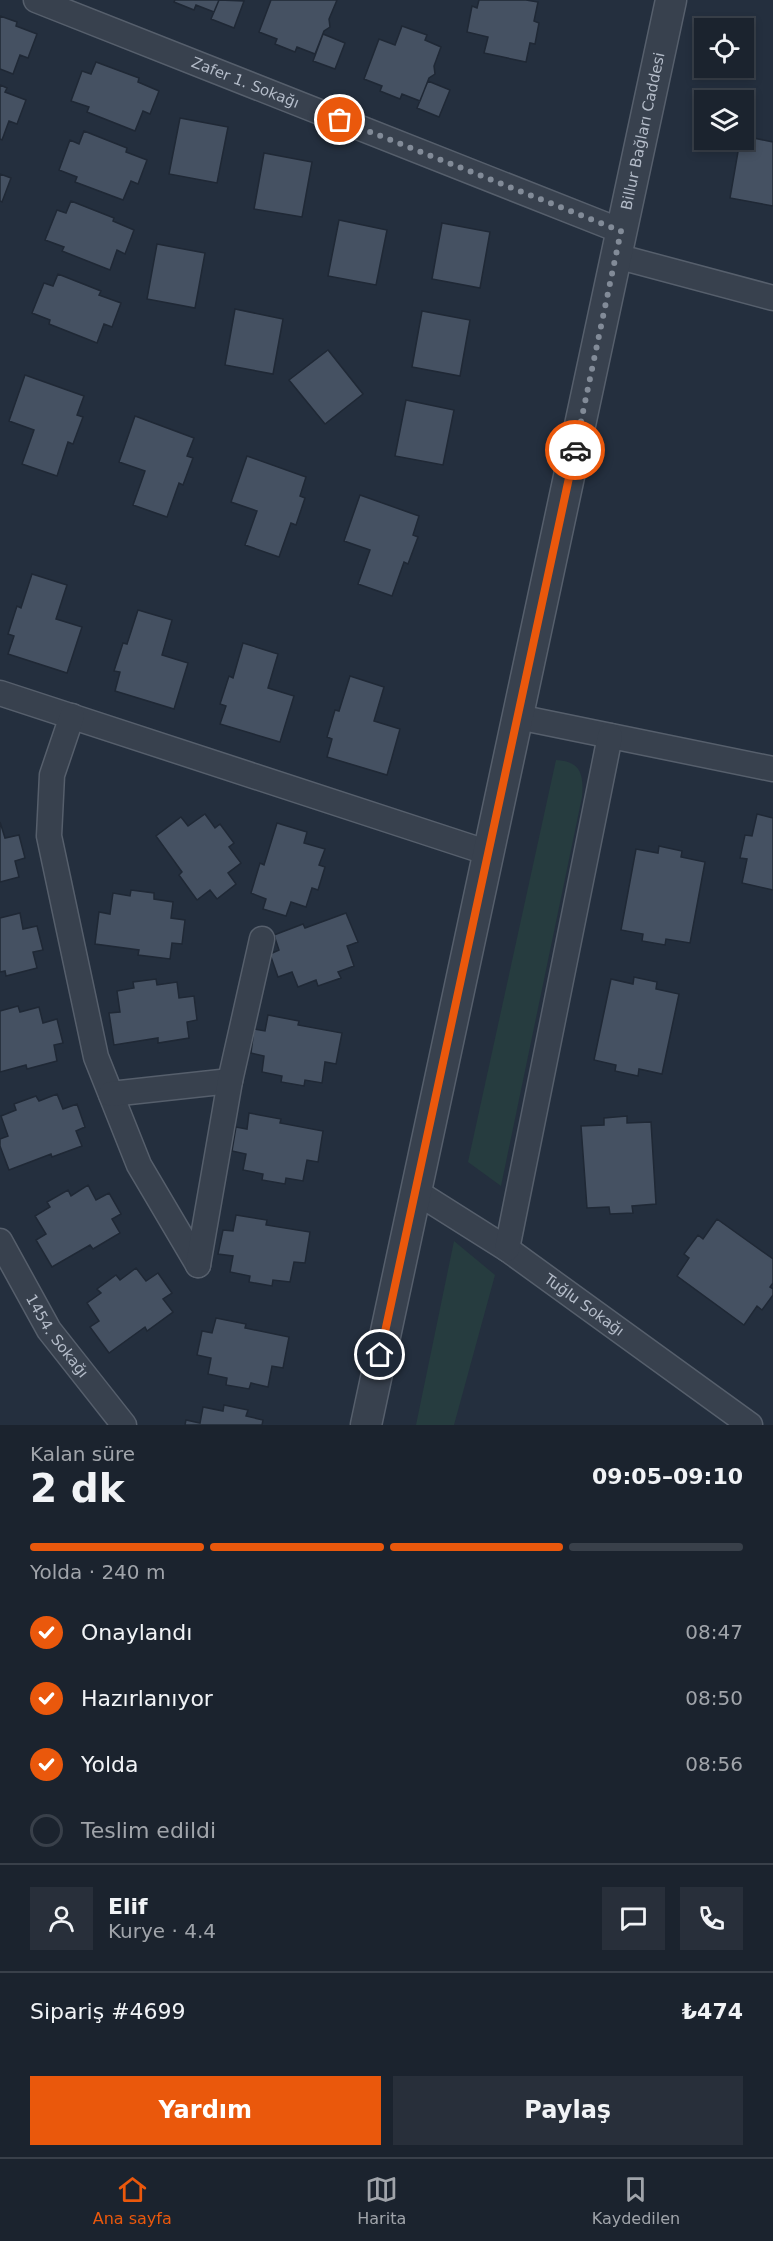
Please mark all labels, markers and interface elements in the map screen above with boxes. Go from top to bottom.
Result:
map controls [694,18,754,150]
button: locate [694,18,754,78]
street label: Billur Bağları Caddesi [617,51,669,212]
street label: Zafer 1. Sokağı [189,53,302,112]
button: layers [694,90,754,150]
pin [314,94,365,145]
icon: bag [323,103,356,136]
courier [545,420,605,480]
icon: car [559,434,592,467]
street label: Tuğlu Sokağı [540,1269,628,1340]
street label: 1454. Sokağı [22,1291,92,1381]
pin [354,1329,405,1380]
icon: home [363,1338,396,1371]
text: Kalan süre [30,1442,135,1466]
text: 09:05–09:10 [592,1464,743,1489]
text: 2 dk [30,1466,125,1511]
text: Yolda · 240 m [30,1560,165,1584]
icon: check [30,1616,63,1649]
text: Onaylandı [81,1620,192,1645]
text: 08:47 [685,1620,743,1644]
icon: check [30,1682,63,1715]
text: Hazırlanıyor [81,1686,213,1711]
text: 08:50 [685,1686,743,1710]
icon: check [30,1748,63,1781]
text: Yolda [81,1752,139,1777]
text: 08:56 [685,1752,743,1776]
text: Teslim edildi [81,1818,216,1843]
button: person [30,1887,93,1950]
button: chat [602,1887,665,1950]
button: phone [680,1887,743,1950]
text: Elif [108,1894,148,1919]
text: Kurye · 4.4 [108,1919,216,1943]
text: Sipariş #4699 [30,1999,186,2024]
text: ₺474 [682,1999,743,2024]
button: Yardım [30,2076,381,2145]
button: Paylaş [393,2076,743,2145]
tab: Ana sayfa [93,2173,172,2228]
tab: Harita [357,2173,406,2228]
tab: Kaydedilen [592,2173,680,2228]

